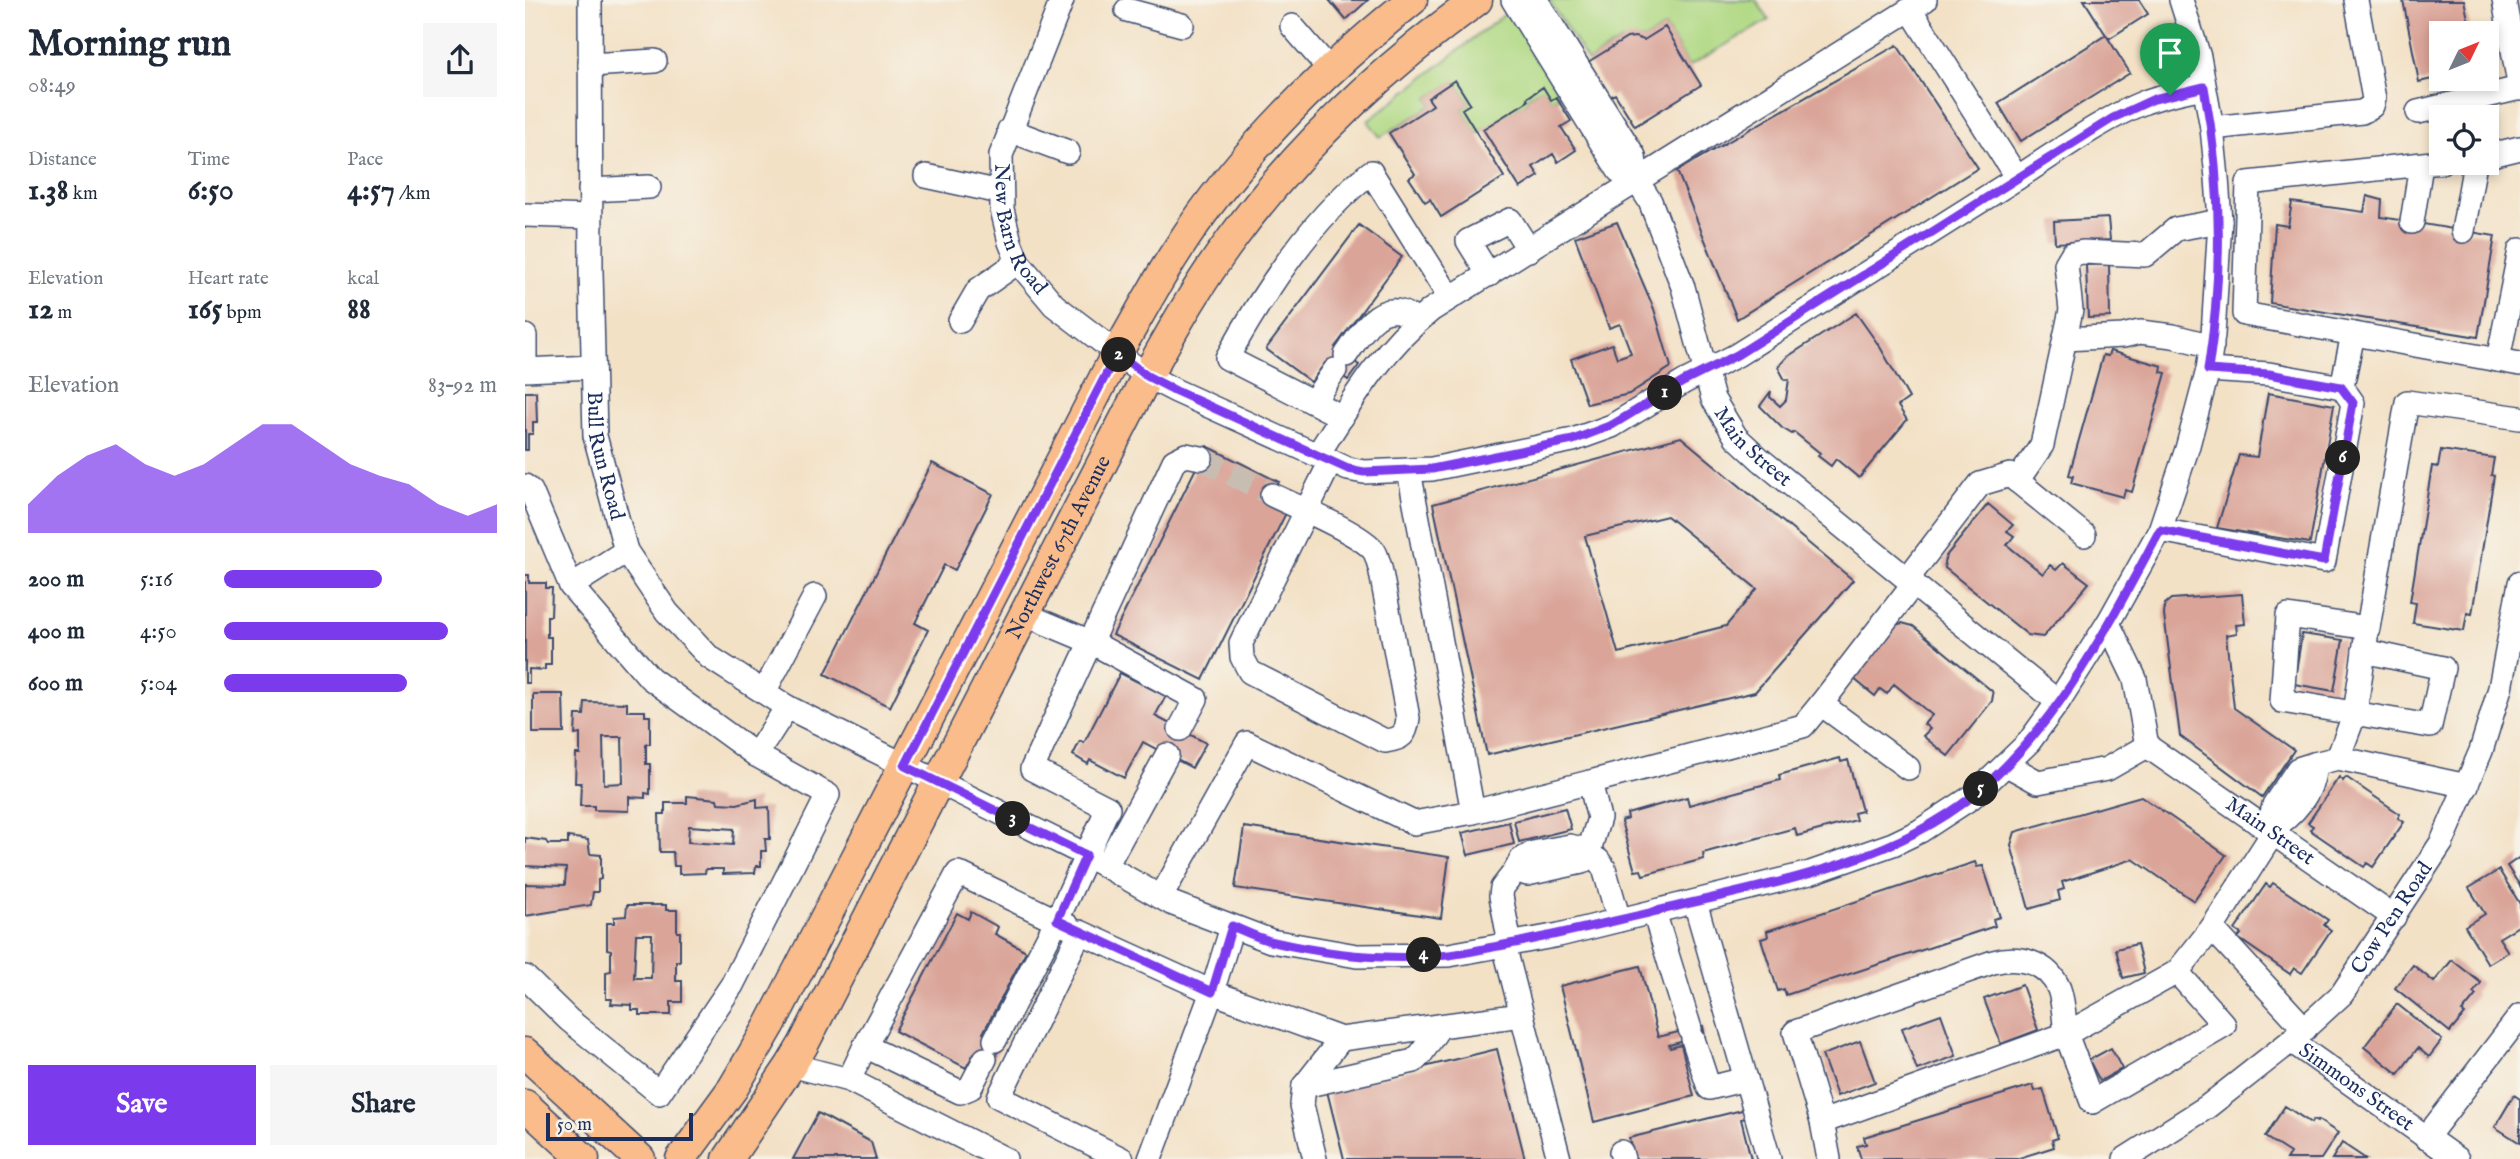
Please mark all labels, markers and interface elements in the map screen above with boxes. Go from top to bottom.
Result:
text: Morning run [28,21,231,69]
north arrow [2429,21,2499,91]
map controls [2429,21,2499,175]
button: share [423,23,497,97]
pin [2140,23,2200,95]
icon: arrive [2151,34,2189,72]
text: 08:49 [28,71,76,100]
button: locate [2429,105,2499,175]
text: Distance [28,148,97,172]
text: Time [188,148,230,172]
text: Pace [347,148,383,172]
street label: New Barn Road [988,163,1054,301]
text: 1.38 [28,172,69,210]
text: 6:50 [188,172,234,210]
text: 4:57 [347,172,395,210]
text: km [69,182,98,206]
text: /km [395,182,430,206]
text: Elevation [28,267,103,291]
text: Heart rate [188,267,269,291]
text: kcal [347,267,379,291]
text: 12 [28,291,53,329]
text: 165 [188,291,222,329]
text: 88 [347,291,371,329]
text: m [53,301,72,325]
text: bpm [222,301,262,325]
pin: 2 [1101,338,1137,372]
text: 2 [1114,342,1123,366]
text: Elevation [28,371,119,400]
text: 83–92 m [428,371,497,400]
pin: 1 [1647,376,1683,410]
text: 1 [1661,380,1668,404]
street label: Bull Run Road [580,391,631,524]
street label: Main Street [1707,402,1797,493]
pin: 6 [2325,440,2361,476]
text: 6 [2338,445,2347,469]
street label: Northwest 67th Avenue [1000,451,1117,644]
text: 200 m [28,565,84,594]
text: 5:16 [140,565,173,594]
text: 400 m [28,617,85,646]
text: 4:50 [140,617,177,646]
text: 600 m [28,669,83,698]
text: 5:04 [140,669,177,698]
pin: 5 [1963,772,1999,806]
text: 5 [1977,776,1984,800]
street label: Main Street [2220,791,2320,872]
pin: 3 [995,802,1030,836]
text: 3 [1009,806,1016,830]
street label: Cow Pen Road [2345,856,2439,980]
pin: 4 [1406,937,1441,972]
text: 4 [1419,942,1428,966]
street label: Simmons Street [2293,1037,2419,1138]
button: Save [28,1065,256,1145]
button: Share [270,1065,497,1145]
scale bar [546,1110,693,1142]
text: 50 m [557,1113,592,1137]

